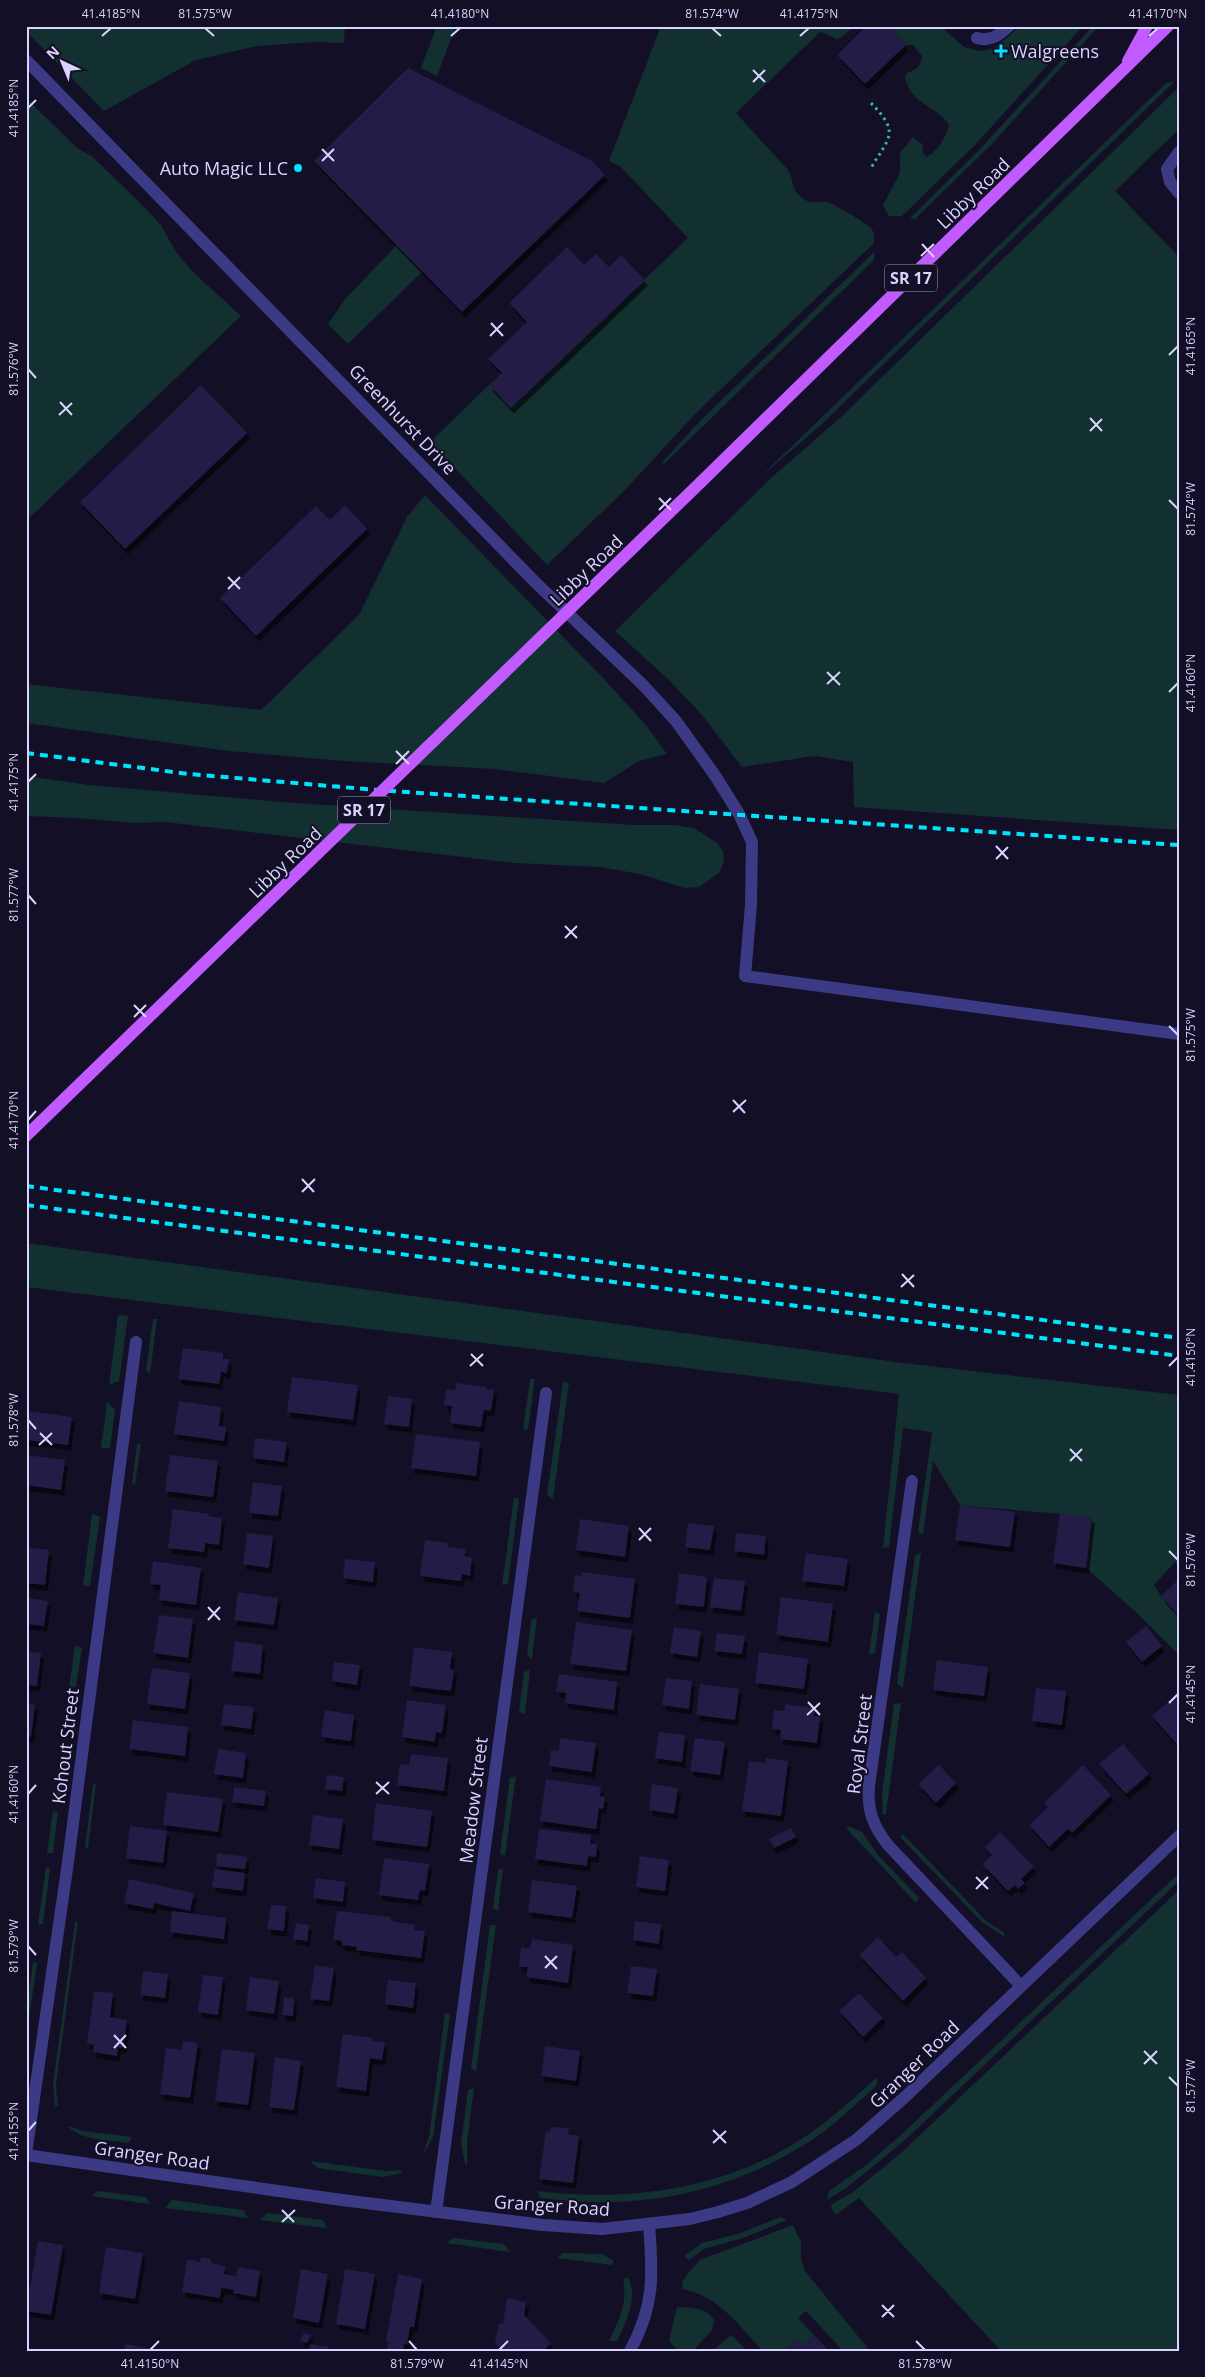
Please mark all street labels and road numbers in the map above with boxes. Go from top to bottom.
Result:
street label: Libby Road [931,152,1015,234]
road number: SR 17 [885,264,937,292]
street label: Greenhurst Drive [344,359,462,479]
street label: Libby Road [544,529,628,611]
road number: SR 17 [338,796,390,824]
street label: Libby Road [243,821,327,903]
street label: Kohout Street [46,1687,84,1805]
street label: Royal Street [841,1693,877,1795]
street label: Meadow Street [453,1735,493,1865]
street label: Granger Road [864,2015,964,2113]
street label: Granger Road [93,2135,211,2175]
street label: Granger Road [493,2189,611,2221]

